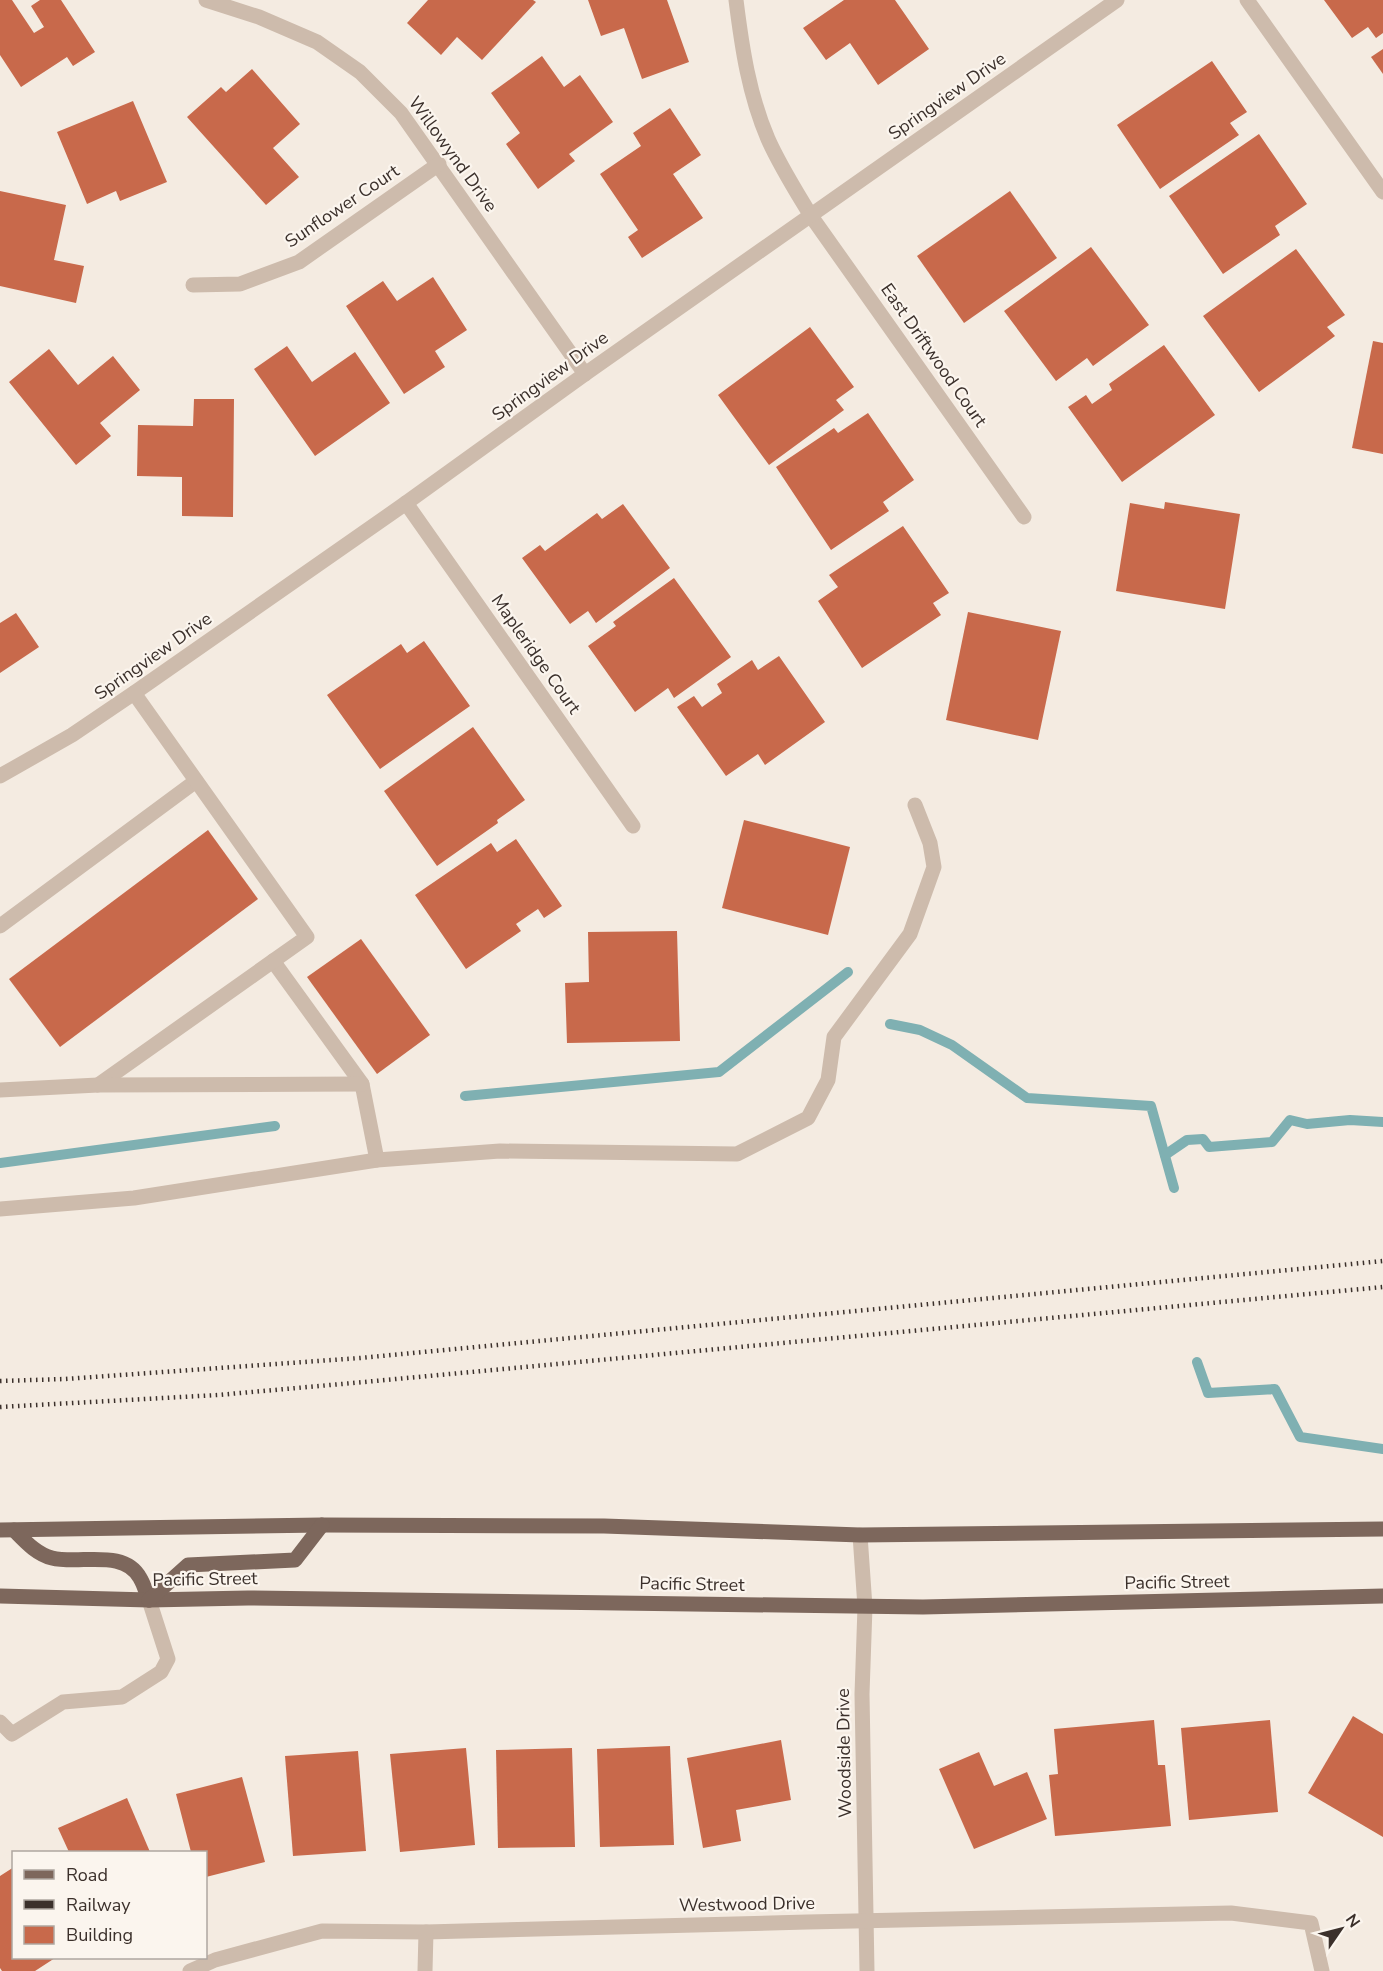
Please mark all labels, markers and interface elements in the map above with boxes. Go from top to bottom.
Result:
street label: Springview Drive [883,46,1011,146]
street label: Willowynd Drive [403,91,503,217]
street label: Sunflower Court [280,158,404,253]
street label: East Driftwood Court [875,278,993,432]
street label: Springview Drive [487,326,613,426]
street label: Mapleridge Court [486,589,587,719]
street label: Springview Drive [89,606,217,706]
street label: Pacific Street [152,1566,258,1592]
street label: Pacific Street [1124,1569,1230,1595]
street label: Pacific Street [639,1571,745,1597]
street label: Woodside Drive [831,1688,857,1818]
legend [12,1851,207,1959]
text: Road [66,1863,108,1887]
street label: Westwood Drive [679,1891,815,1917]
text: Railway [66,1893,131,1917]
north arrow [1311,1899,1371,1959]
text: N [1340,1910,1365,1932]
text: Building [66,1923,133,1947]

